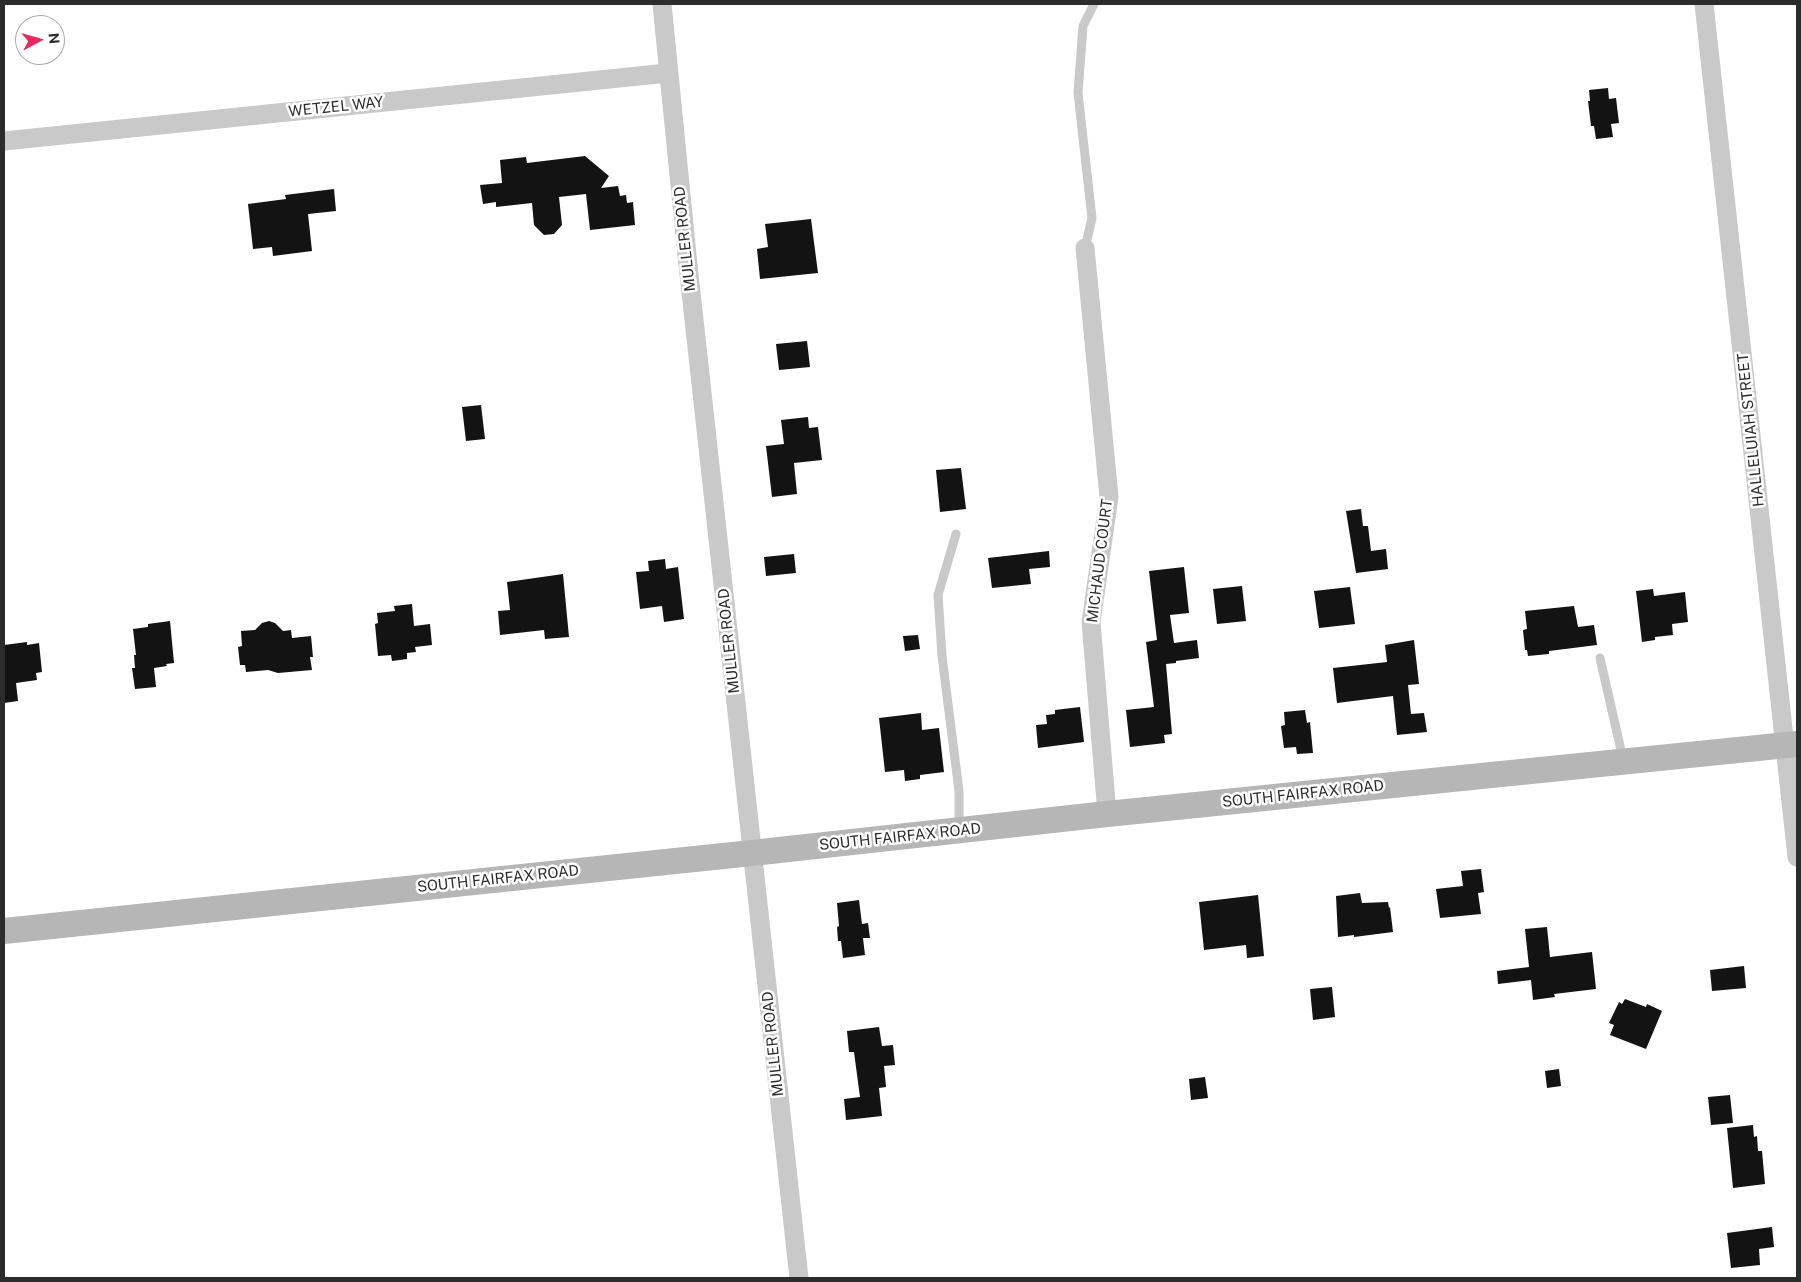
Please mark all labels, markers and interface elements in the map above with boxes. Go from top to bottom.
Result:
north arrow [15,15,65,65]
text: N [45,32,62,45]
street label: WETZEL WAY [288,93,384,121]
street label: MULLER ROAD [671,185,699,293]
street label: HALLELUIAH STREET [1734,352,1768,508]
street label: MICHAUD COURT [1083,498,1117,624]
street label: MULLER ROAD [715,587,743,695]
street label: SOUTH FAIRFAX ROAD [1221,777,1385,811]
street label: SOUTH FAIRFAX ROAD [818,820,982,854]
street label: SOUTH FAIRFAX ROAD [416,862,580,896]
street label: MULLER ROAD [759,990,787,1098]

